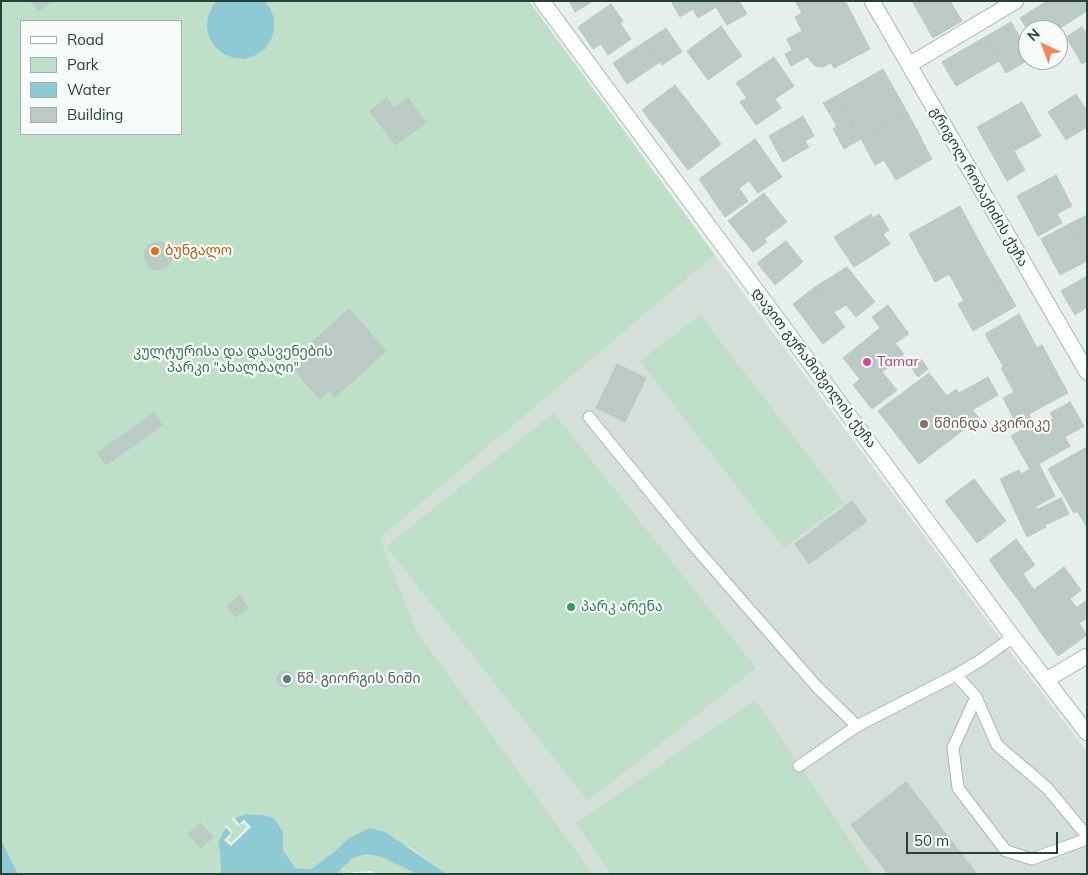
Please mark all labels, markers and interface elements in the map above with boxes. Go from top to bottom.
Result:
legend [20,20,182,135]
north arrow [1018,20,1068,70]
text: N [1023,25,1043,45]
text: Road [67,30,104,49]
text: Park [67,55,99,74]
text: Water [67,80,111,99]
street label: გრიგოლ რობაქიძის ქუჩა [926,104,1032,270]
text: Building [67,105,123,124]
place label: ბუნგალო [165,243,232,259]
marker: ბუნგალო [149,245,161,257]
street label: დავით გურამიშვილის ქუჩა [748,285,880,451]
park label: კულტურისა და დასვენების პარკი "ახალბაღი" [133,344,333,377]
place label: Tamar [877,354,919,370]
marker: Tamar [861,356,873,368]
place label: წმინდა კვირიკე [934,416,1050,432]
marker: წმინდა კვირიკე [918,418,930,430]
place label: პარკ არენა [581,599,663,615]
marker: პარკ არენა [565,601,577,613]
place label: წმ. გიორგის ნიში [297,671,420,687]
marker: წმ. გიორგის ნიში [281,673,293,685]
scale bar [908,822,1060,854]
text: 50 m [914,831,949,850]

